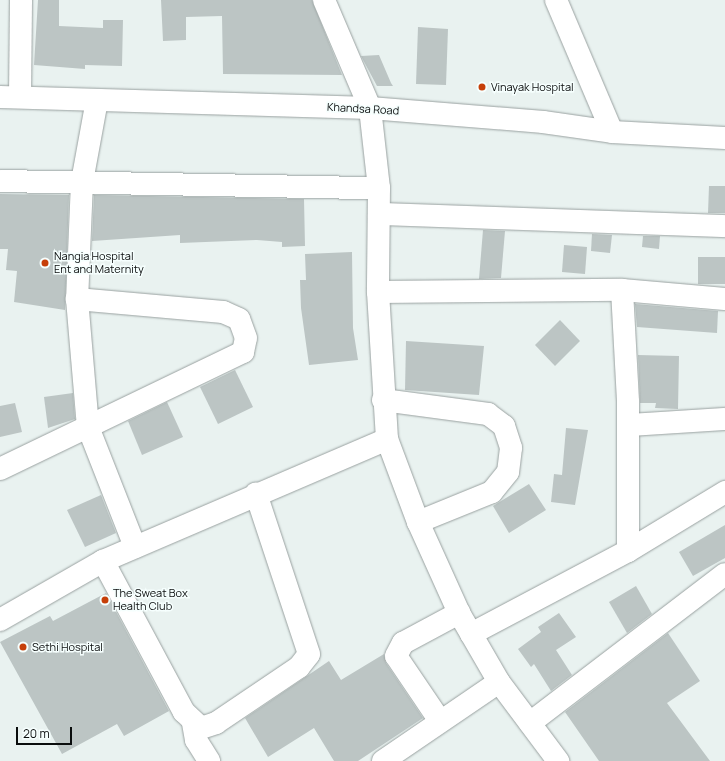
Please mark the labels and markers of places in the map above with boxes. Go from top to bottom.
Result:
place label: Vinayak Hospital [491,80,574,94]
marker: Vinayak Hospital [476,81,488,93]
place label: Nangia Hospital Ent and Maternity [54,250,144,276]
marker: Nangia Hospital Ent and Maternity [39,257,51,269]
place label: The Sweat Box Health Club [113,587,188,613]
marker: The Sweat Box Health Club [100,595,110,605]
place label: Sethi Hospital [32,640,103,654]
marker: Sethi Hospital [17,641,29,653]

